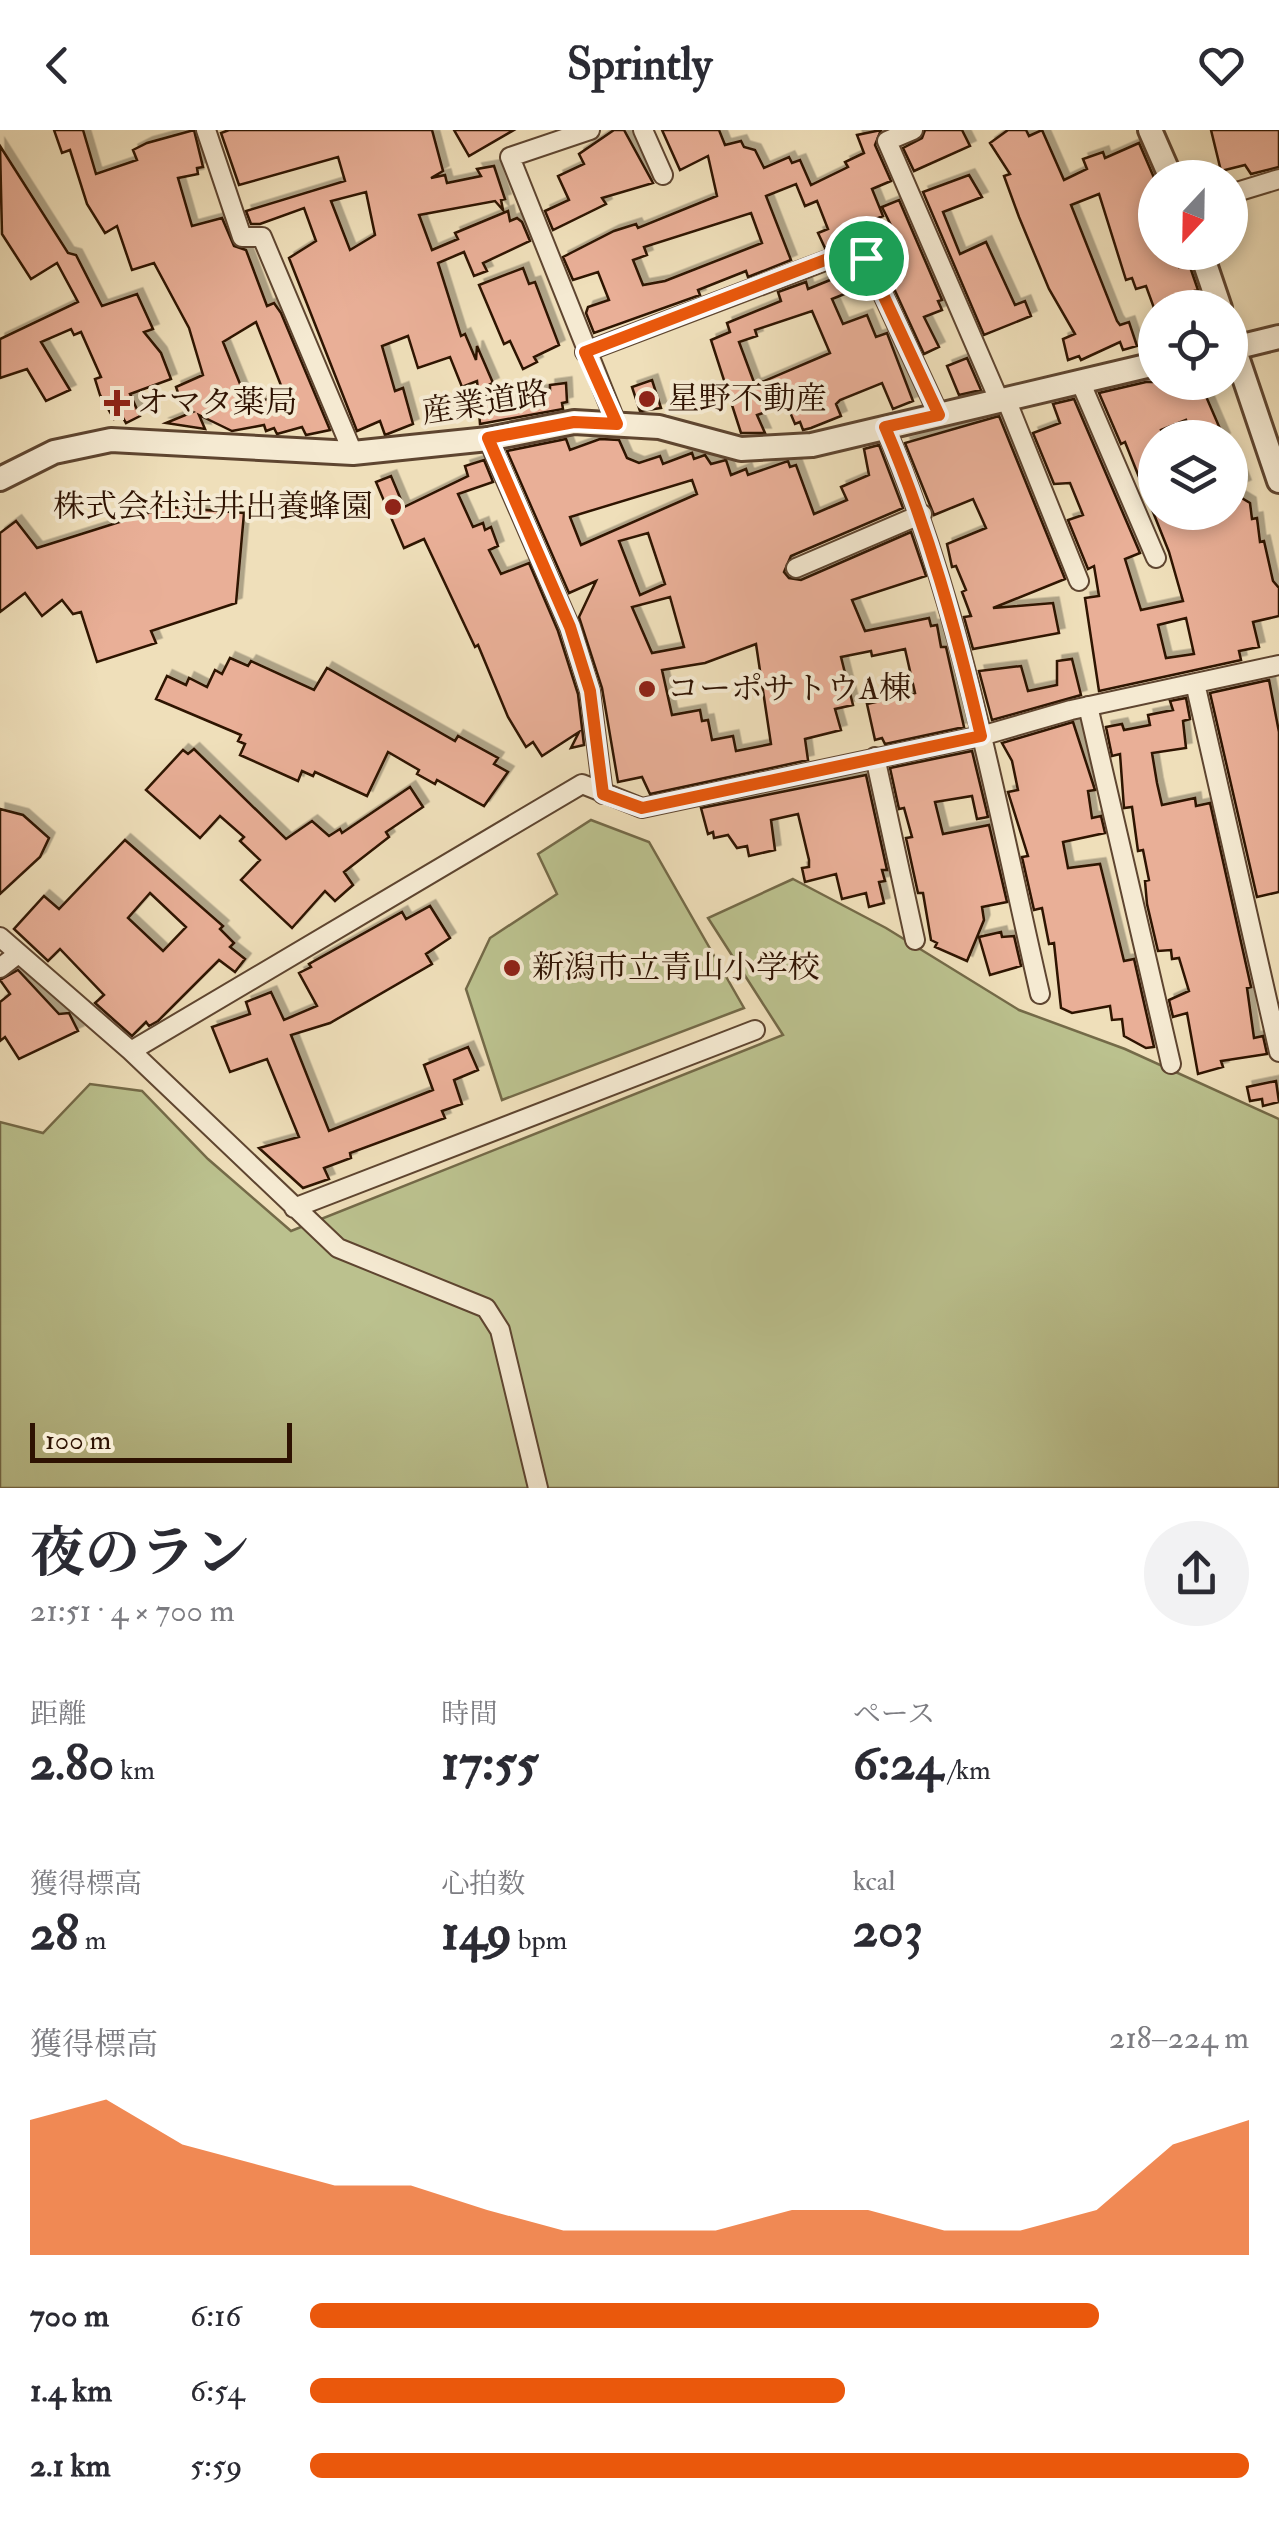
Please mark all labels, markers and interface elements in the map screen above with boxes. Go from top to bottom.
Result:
text: Sprintly [567,37,712,93]
icon: back [30,38,85,93]
icon: heart [1194,38,1249,93]
north arrow [1138,160,1248,270]
map controls [1138,160,1248,530]
pin [824,216,909,301]
icon: arrive [839,231,894,286]
button: locate [1138,290,1248,400]
street label: 産業道路 [419,373,551,433]
place label: 星野不動産 [667,379,827,419]
place label: オマタ薬局 [137,383,297,423]
marker: 星野不動産 [636,388,658,410]
marker: オマタ薬局 [106,392,128,414]
button: layers [1138,420,1248,530]
place label: 株式会社辻井出養蜂園 [53,487,373,527]
marker: 株式会社辻井出養蜂園 [382,496,404,518]
place label: コーポサトウA棟 [667,669,911,709]
marker: コーポサトウA棟 [636,678,658,700]
place label: 新潟市立青山小学校 [532,948,820,988]
marker: 新潟市立青山小学校 [501,957,523,979]
scale bar [30,1418,292,1462]
text: 100 m [45,1423,111,1458]
text: 夜のラン [30,1519,250,1588]
button: share [1144,1521,1249,1626]
text: 21:51 · 4 × 700 m [30,1591,235,1631]
text: 距離 [30,1697,86,1732]
text: 時間 [441,1697,497,1732]
text: ペース [853,1697,935,1732]
text: 2.80 [30,1732,114,1795]
text: 17:55 [441,1732,538,1795]
text: 6:24 [853,1732,943,1795]
text: km [114,1753,155,1788]
text: /km [943,1753,991,1788]
text: kcal [853,1864,896,1899]
text: 獲得標高 [30,1867,142,1902]
text: 心拍数 [441,1867,525,1902]
text: 203 [853,1899,923,1962]
text: 28 [30,1902,79,1965]
text: 149 [441,1902,512,1965]
text: m [79,1923,106,1958]
text: bpm [512,1923,567,1958]
text: 218–224 m [1109,2018,1249,2058]
text: 獲得標高 [30,2025,158,2065]
text: 700 m [30,2296,109,2336]
text: 6:16 [190,2296,241,2336]
text: 1.4 km [30,2371,112,2411]
text: 6:54 [190,2371,245,2411]
text: 2.1 km [30,2446,111,2486]
text: 5:59 [190,2446,242,2486]

